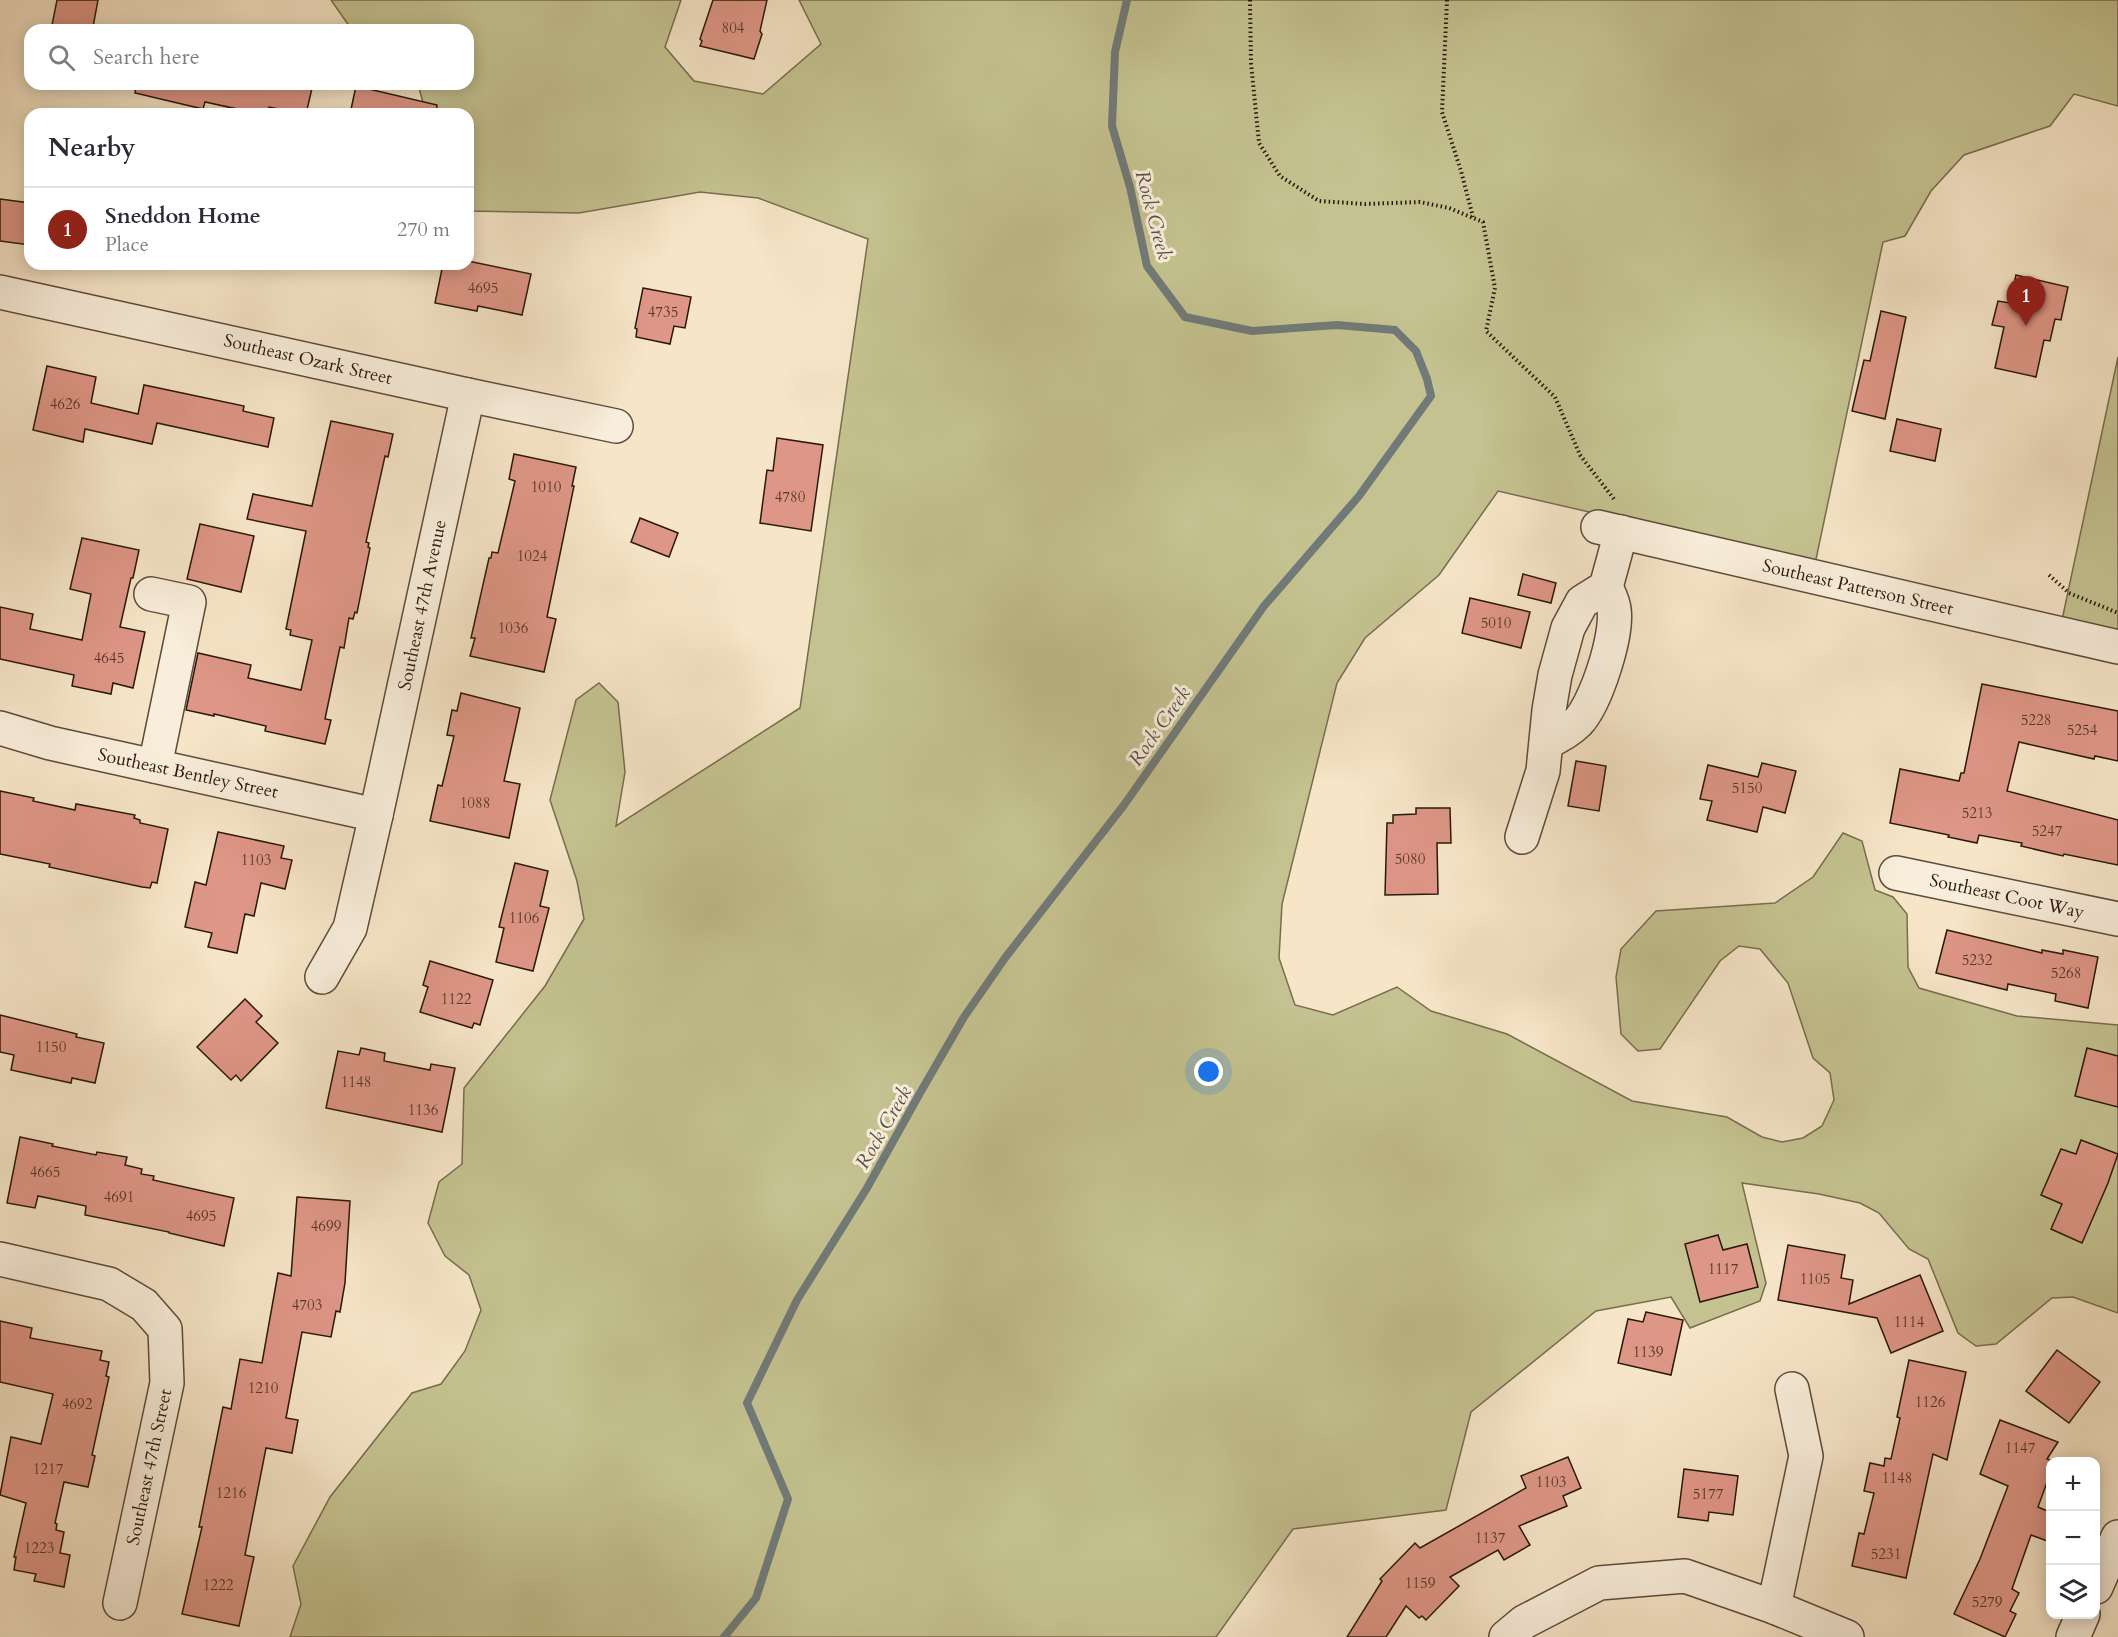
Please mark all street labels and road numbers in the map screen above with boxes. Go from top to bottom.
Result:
street label: Southeast Ozark Street [221,328,395,391]
street label: Southeast 47th Avenue [392,517,453,693]
street label: Southeast Patterson Street [1760,553,1956,622]
street label: Southeast Bentley Street [96,742,280,805]
street label: Southeast Coot Way [1927,868,2087,925]
street label: Southeast 47th Street [121,1387,178,1547]

